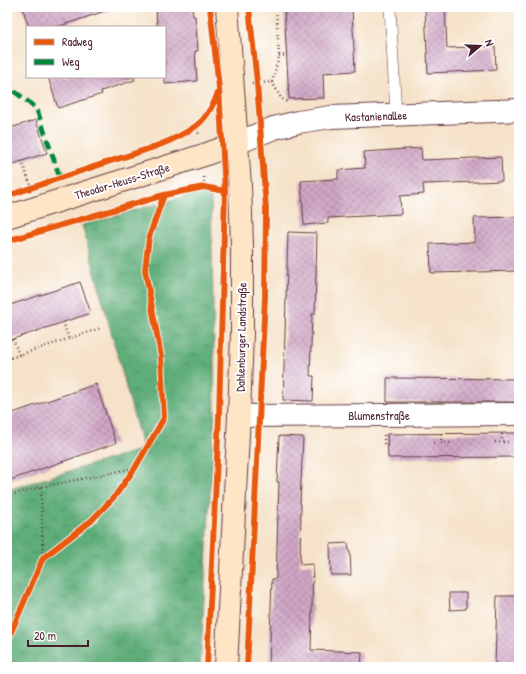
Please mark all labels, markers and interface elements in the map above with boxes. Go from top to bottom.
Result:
legend [26,26,166,78]
north arrow [460,26,500,66]
text: Radweg [62,33,93,50]
text: N [482,38,497,48]
text: Weg [62,53,80,70]
street label: Kastanienallee [345,106,408,126]
street label: Theodor-Heuss-Straße [72,158,172,204]
street label: Dahlenburger Landstraße [232,282,250,392]
street label: Blumenstraße [348,407,410,424]
scale bar [28,622,88,648]
text: 20 m [34,627,56,644]

